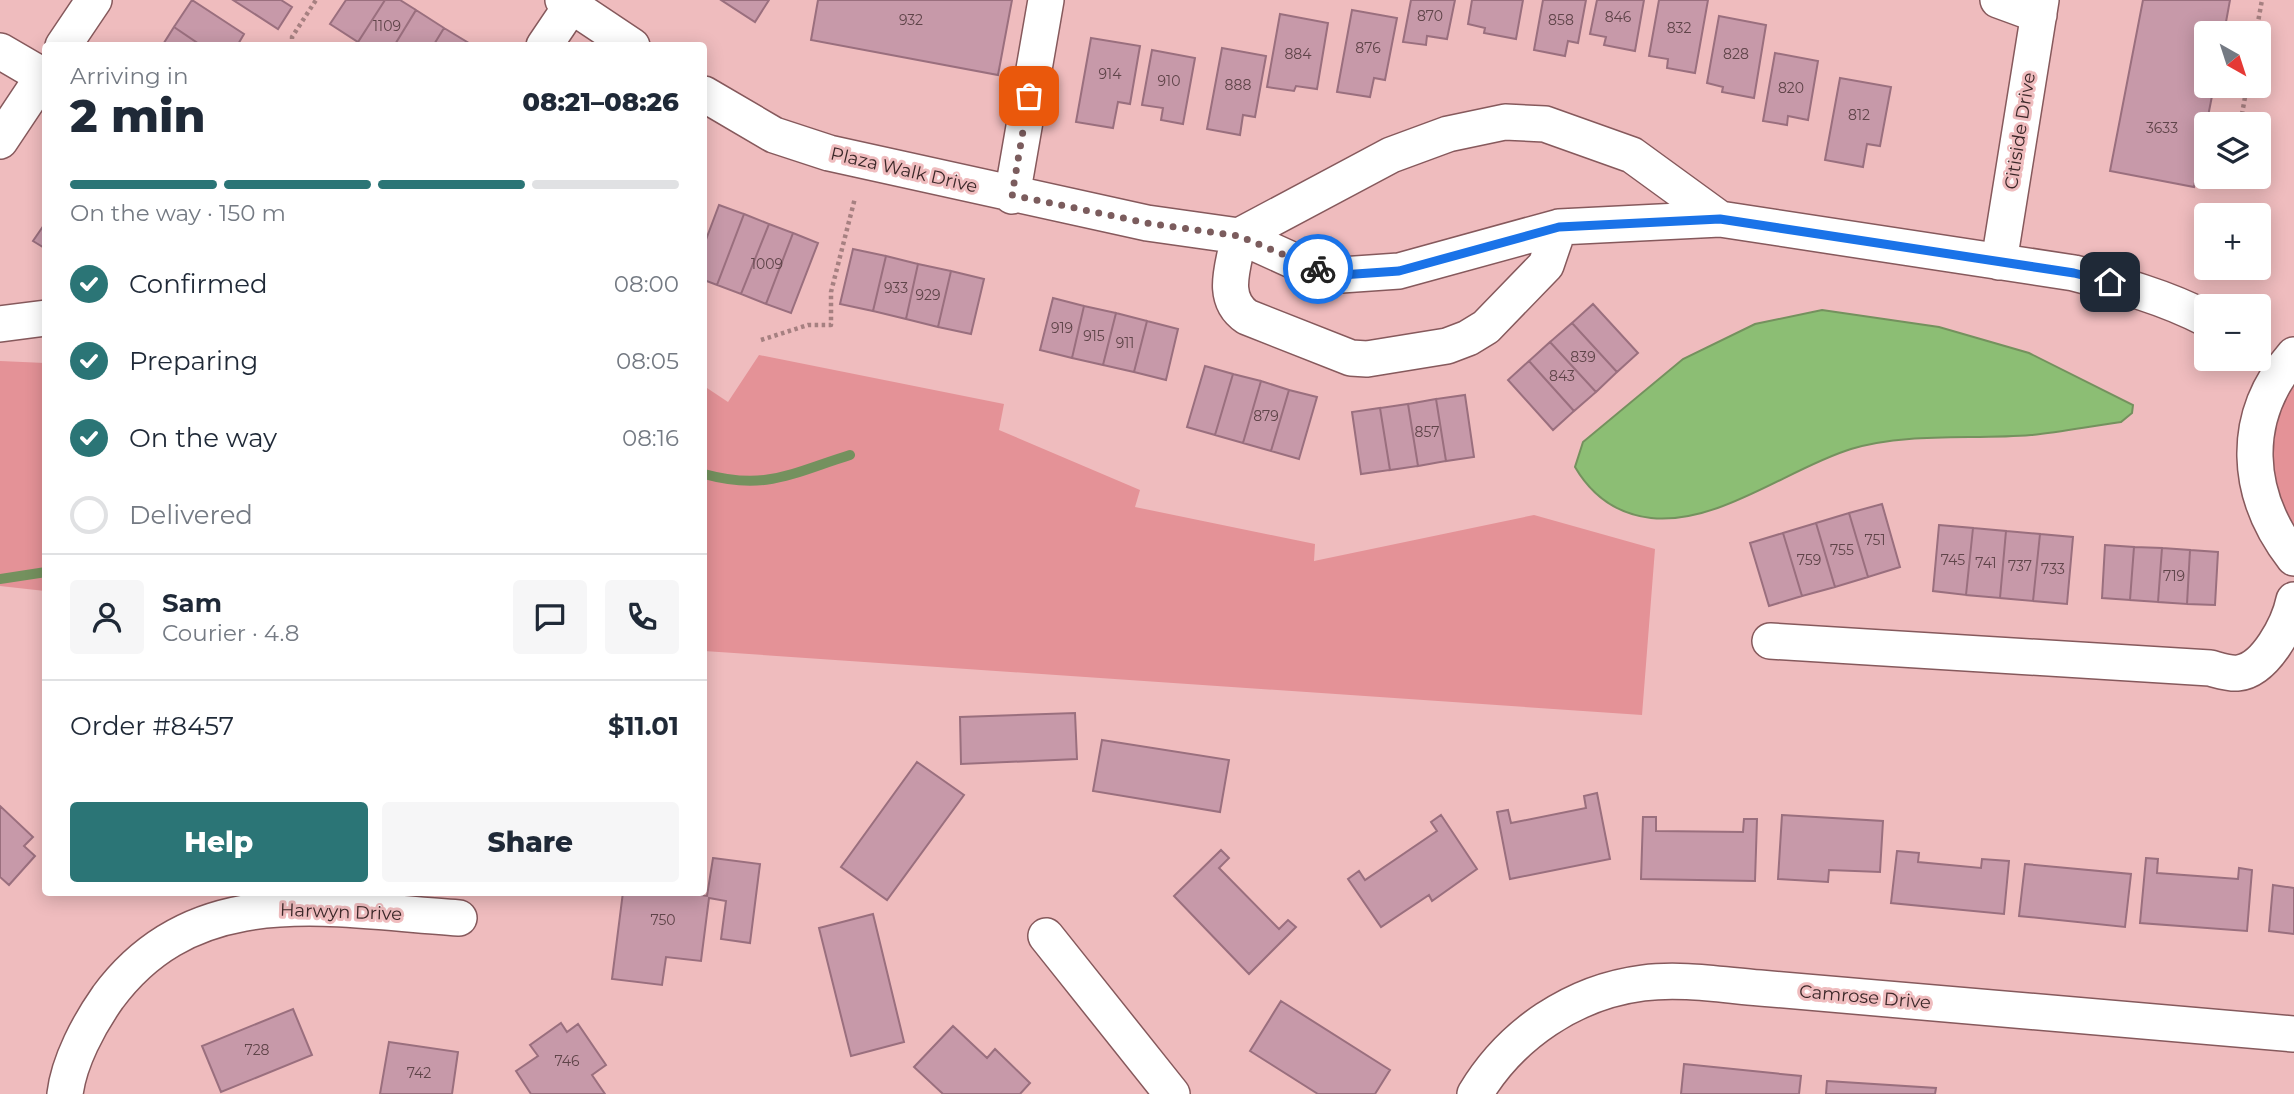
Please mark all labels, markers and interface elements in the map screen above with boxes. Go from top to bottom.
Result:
house number: 870 [1417,7,1443,25]
house number: 846 [1605,8,1632,26]
house number: 932 [899,11,923,29]
house number: 858 [1548,11,1574,29]
house number: 1109 [373,17,401,35]
house number: 832 [1667,19,1691,37]
north arrow [2194,21,2272,98]
map controls [2194,21,2271,371]
house number: 876 [1355,39,1381,57]
house number: 884 [1284,45,1312,63]
house number: 828 [1723,45,1749,63]
text: Arriving in [70,62,189,90]
house number: 914 [1099,65,1122,83]
pin [999,66,1059,126]
street label: Citiside Drive [2000,71,2040,191]
house number: 910 [1158,72,1180,90]
house number: 888 [1225,76,1251,94]
icon: bag [1010,77,1048,115]
house number: 820 [1778,79,1804,97]
text: 08:21–08:26 [522,86,679,118]
text: 2 min [70,87,205,144]
house number: 812 [1848,106,1870,124]
button: layers [2194,112,2271,189]
house number: 3633 [2146,119,2178,137]
street label: Plaza Walk Drive [828,142,980,198]
text: On the way · 150 m [70,199,286,227]
button: + [2194,203,2271,280]
courier [1283,234,1353,304]
icon: bike [1299,250,1337,288]
pin [2080,252,2140,312]
house number: 1009 [751,255,783,273]
icon: home [2091,263,2129,301]
icon: check [70,265,108,303]
text: Confirmed [129,268,268,300]
text: 08:00 [614,270,679,298]
house number: 933 [884,279,908,297]
house number: 929 [915,286,941,304]
button: − [2194,294,2271,371]
house number: 919 [1051,319,1073,337]
house number: 915 [1083,327,1105,345]
house number: 911 [1116,334,1134,352]
icon: check [70,342,108,380]
text: Preparing [129,345,258,377]
text: 08:05 [616,347,679,375]
house number: 839 [1570,348,1596,366]
house number: 843 [1549,367,1575,385]
house number: 879 [1253,407,1279,425]
icon: check [70,419,108,457]
text: On the way [129,422,277,454]
house number: 857 [1415,423,1439,441]
text: 08:16 [622,424,679,452]
text: Delivered [129,499,253,531]
house number: 751 [1865,531,1885,549]
house number: 755 [1830,541,1854,559]
house number: 759 [1797,551,1821,569]
house number: 745 [1941,551,1965,569]
house number: 741 [1975,554,1997,572]
house number: 737 [2008,557,2032,575]
house number: 733 [2041,560,2065,578]
house number: 719 [2163,567,2185,585]
button: person [70,580,144,654]
button: chat [513,580,587,654]
button: phone [605,580,679,654]
text: Sam [162,587,222,619]
text: Courier · 4.8 [162,619,299,647]
text: Order #8457 [70,710,234,742]
text: $11.01 [608,710,679,742]
button: Help [70,802,368,882]
button: Share [382,802,679,882]
street label: Harwyn Drive [280,899,403,925]
house number: 750 [650,911,676,929]
street label: Camrose Drive [1798,980,1932,1014]
house number: 728 [244,1041,270,1059]
house number: 746 [554,1052,580,1070]
house number: 742 [407,1064,431,1082]

